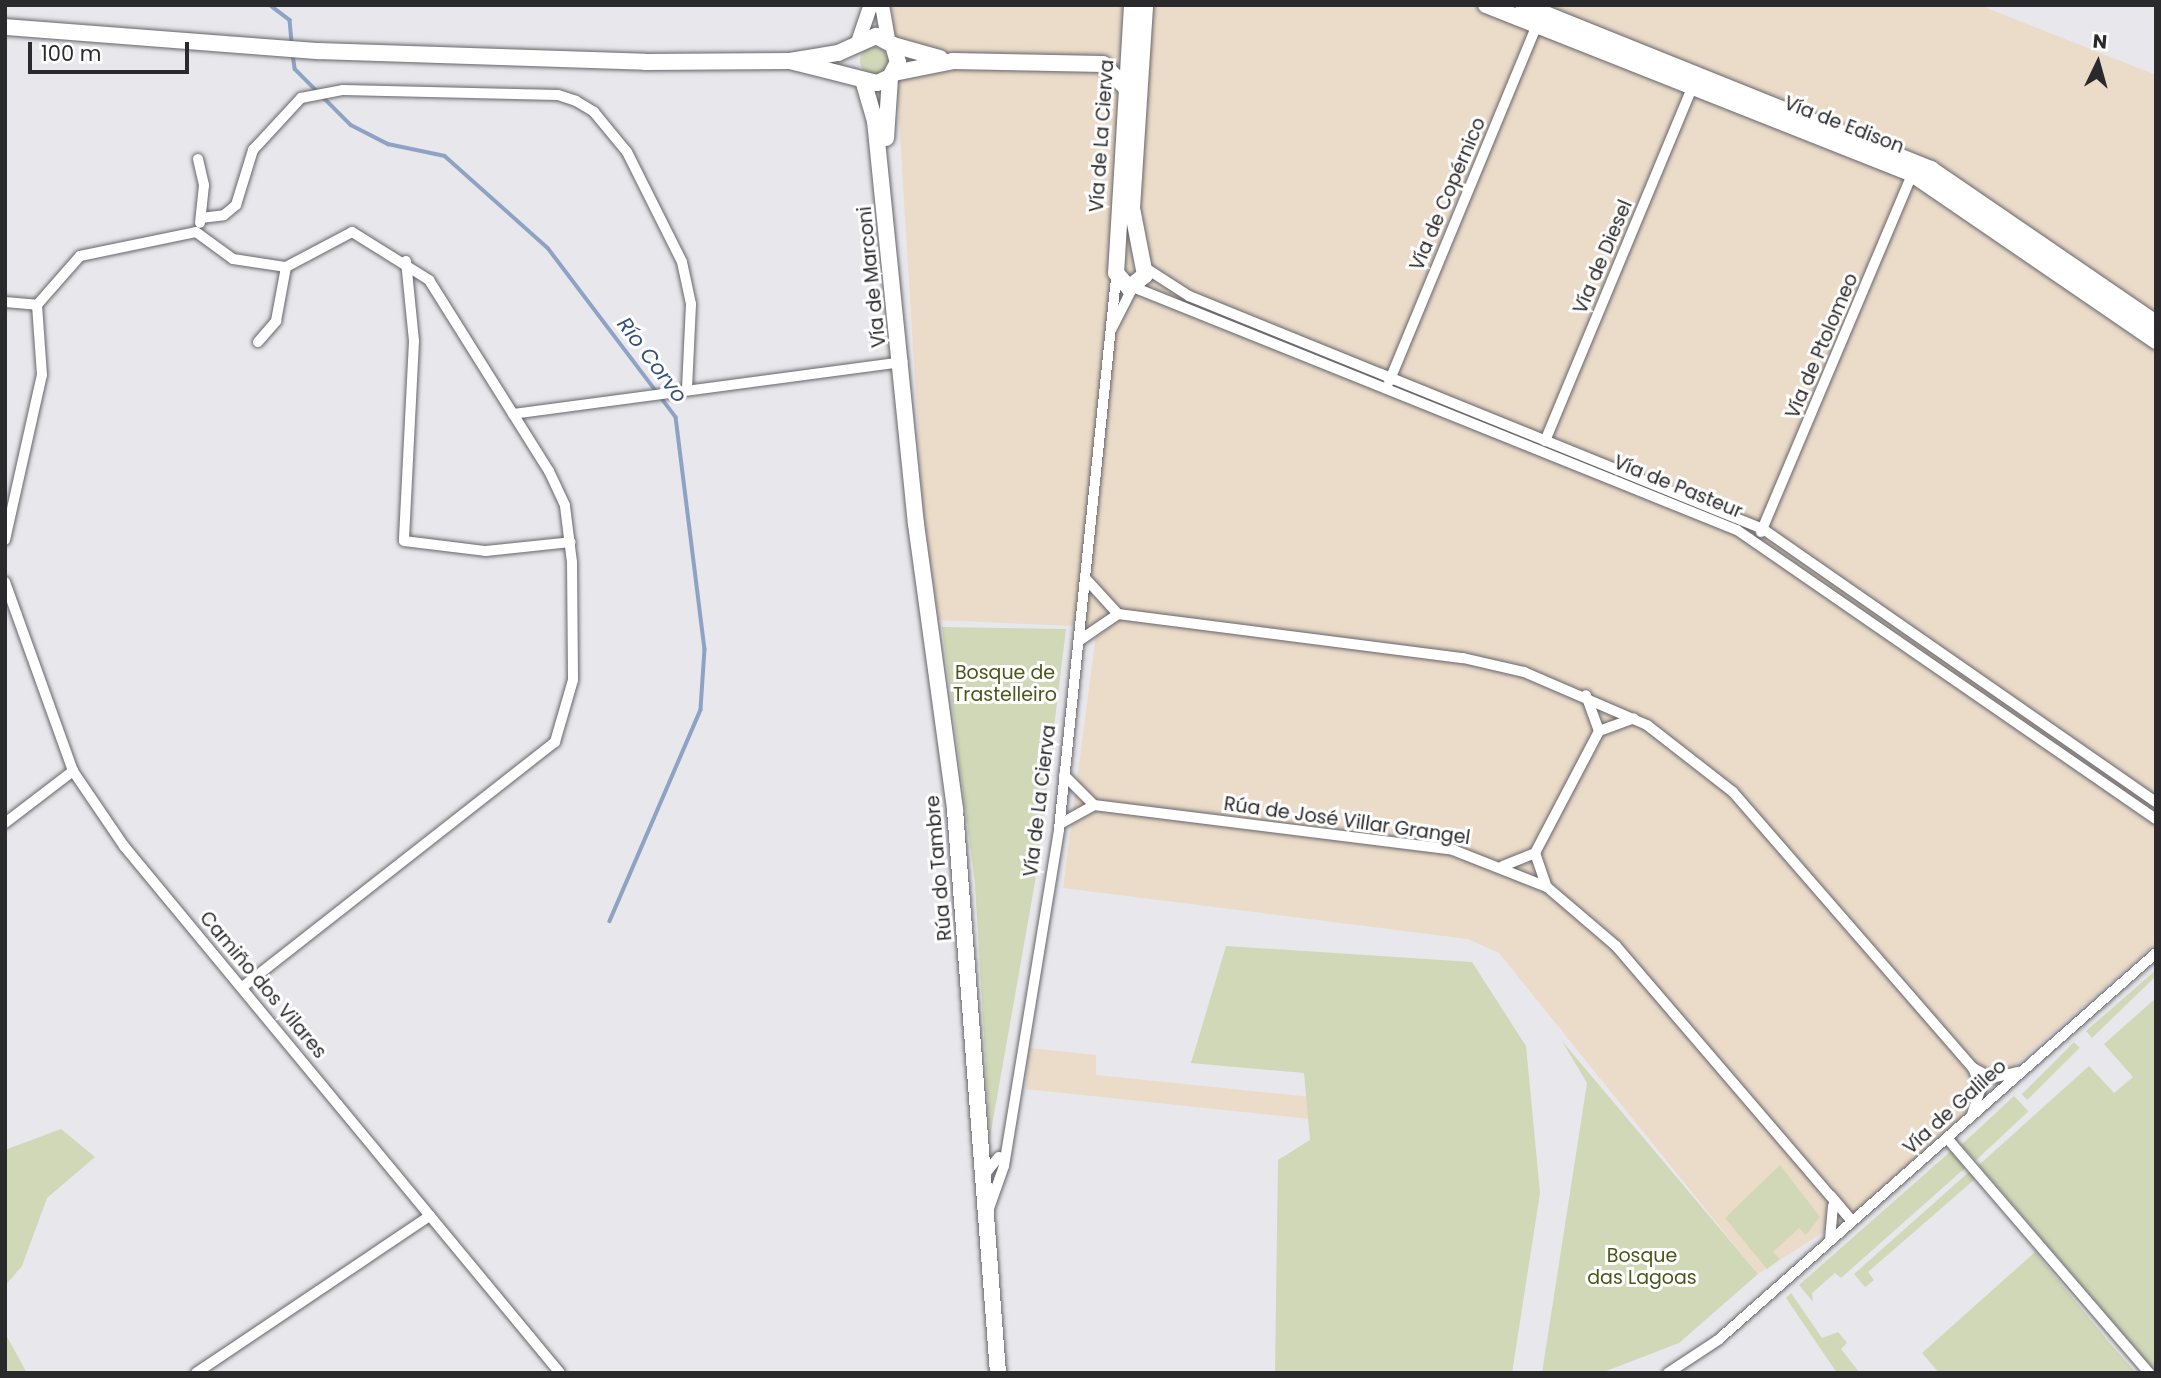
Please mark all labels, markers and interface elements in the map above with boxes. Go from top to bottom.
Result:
scale bar [32,28,192,72]
north arrow [2063,28,2133,98]
text: N [2092,28,2108,56]
text: 100 m [41,39,101,68]
street label: Vía de La Cierva [1085,59,1119,213]
street label: Vía de Edison [1781,92,1907,158]
street label: Vía de Copérnico [1405,114,1491,274]
street label: Vía de Diesel [1569,197,1637,317]
street label: Vía de Marconi [853,205,891,349]
street label: Vía de Ptolomeo [1781,270,1863,422]
water label: Río Corvo [612,312,692,408]
street label: Vía de Pasteur [1610,451,1746,523]
park label: Bosque de Trastelleiro [953,662,1057,706]
street label: Vía de La Cierva [1019,724,1061,878]
street label: Rúa de José Villar Grangel [1222,792,1472,850]
street label: Rúa do Tambre [921,794,957,942]
street label: Camiño dos Vilares [195,907,331,1063]
street label: Vía de Galileo [1899,1055,2011,1159]
park label: Bosque das Lagoas [1587,1245,1697,1289]

